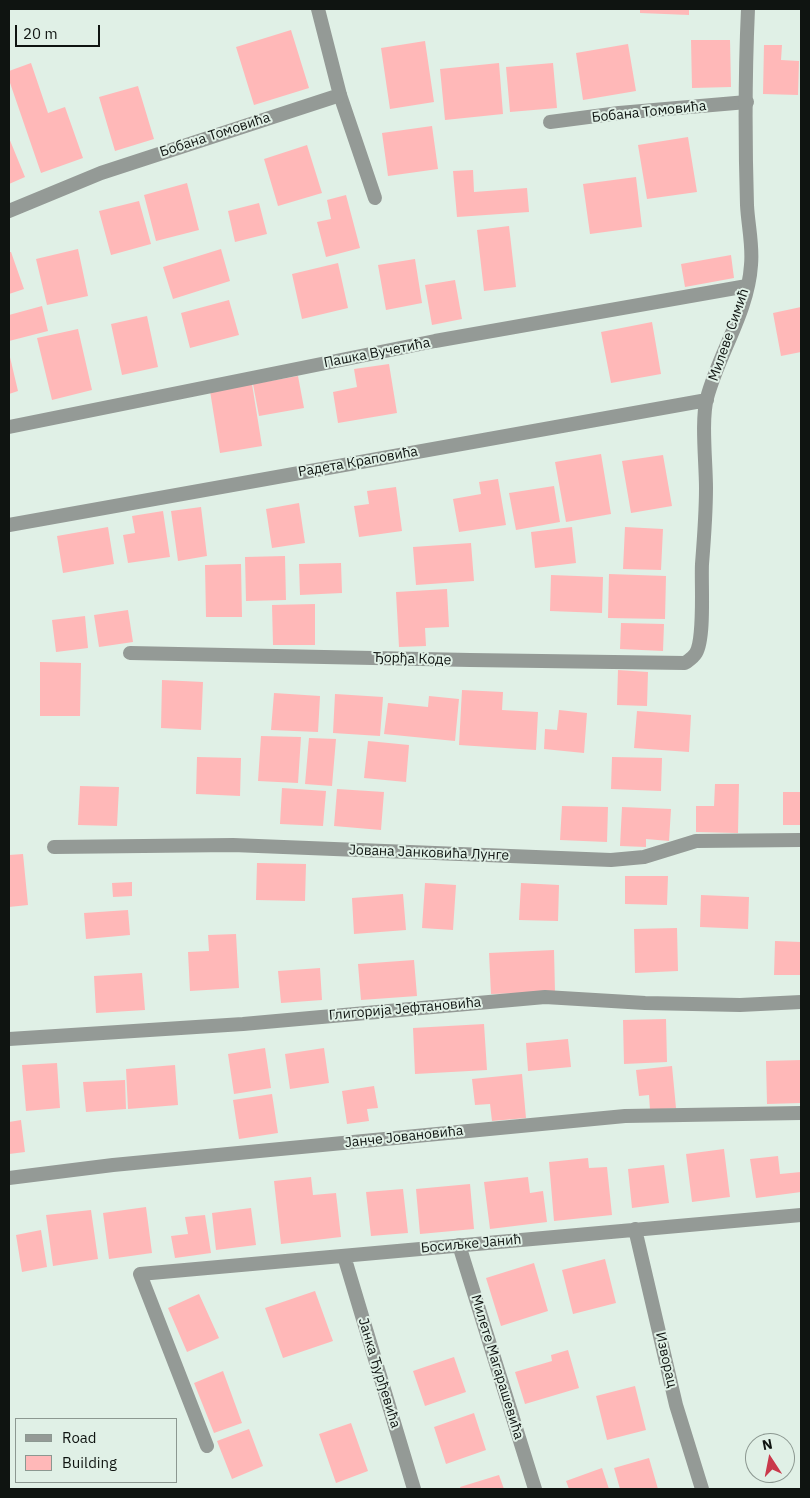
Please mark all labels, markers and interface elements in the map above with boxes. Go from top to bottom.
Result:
scale bar [18,15,102,47]
text: 20 m [23,24,58,43]
street label: Бобана Томовића [591,98,707,126]
street label: Бобана Томовића [158,109,272,161]
street label: Милеве Симић [705,286,753,384]
street label: Пашка Вучетића [322,334,432,372]
street label: Радета Краповића [297,443,419,481]
street label: Ђорђа Коде [372,649,452,669]
street label: Јована Јанковића Лунге [349,842,509,864]
street label: Глигорија Јефтановића [328,994,482,1024]
street label: Јанче Јовановића [344,1122,464,1152]
street label: Босиљке Јанић [420,1231,522,1257]
street label: Милете Магарашевића [467,1293,527,1441]
street label: Јанка Ђурђевића [354,1316,404,1430]
street label: Изворац [651,1331,681,1389]
legend [15,1418,178,1483]
text: Road [62,1428,97,1447]
north arrow [745,1433,795,1483]
text: N [761,1434,774,1454]
text: Building [62,1453,117,1472]

